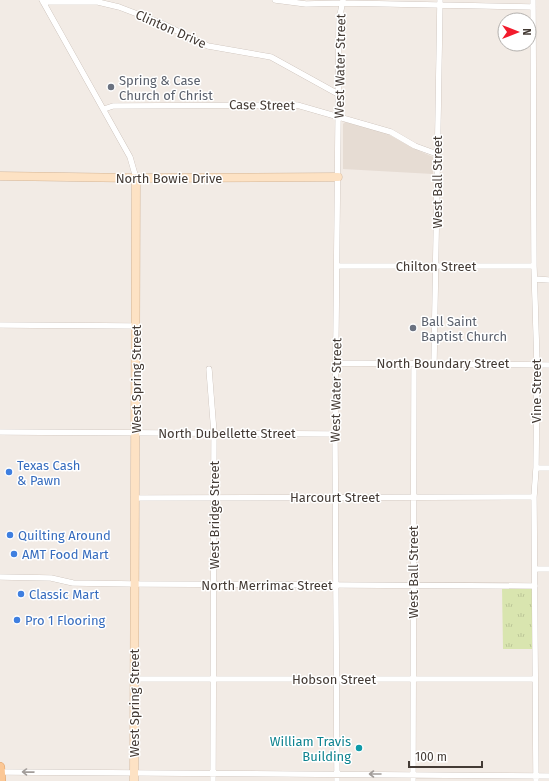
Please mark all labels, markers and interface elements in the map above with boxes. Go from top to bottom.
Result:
street label: Clinton Drive [133,7,209,51]
north arrow [497,12,537,52]
street label: West Water Street [332,13,348,118]
text: N [520,28,533,36]
place label: Spring & Case Church of Christ [119,73,213,103]
marker: Spring & Case Church of Christ [106,82,116,92]
street label: Case Street [229,97,295,113]
street label: West Ball Street [430,135,445,229]
street label: North Bowie Drive [116,171,222,186]
street label: Chilton Street [396,259,477,274]
place label: Ball Saint Baptist Church [421,314,507,344]
marker: Ball Saint Baptist Church [408,323,418,333]
street label: West Spring Street [129,324,144,433]
street label: West Water Street [328,337,344,442]
street label: North Boundary Street [377,356,510,371]
street label: Vine Street [529,359,544,423]
street label: North Dubellette Street [158,426,296,441]
place label: Texas Cash & Pawn [17,458,80,488]
street label: West Bridge Street [207,460,222,569]
marker: Texas Cash & Pawn [4,467,14,477]
street label: Harcourt Street [290,490,380,505]
street label: West Ball Street [406,525,421,619]
place label: Quilting Around [18,528,111,543]
marker: Quilting Around [5,530,15,540]
place label: AMT Food Mart [22,547,109,562]
marker: AMT Food Mart [9,549,19,559]
street label: North Merrimac Street [201,578,333,593]
place label: Classic Mart [29,587,99,602]
marker: Classic Mart [16,589,26,599]
place label: Pro 1 Flooring [25,613,106,628]
marker: Pro 1 Flooring [12,615,22,625]
street label: West Spring Street [127,648,142,757]
street label: Hobson Street [292,672,376,687]
place label: William Travis Building [270,734,351,764]
marker: William Travis Building [354,743,364,753]
scale bar [409,743,482,769]
text: 100 m [415,750,447,764]
one-way arrow [22,768,35,776]
one-way arrow [369,770,382,778]

